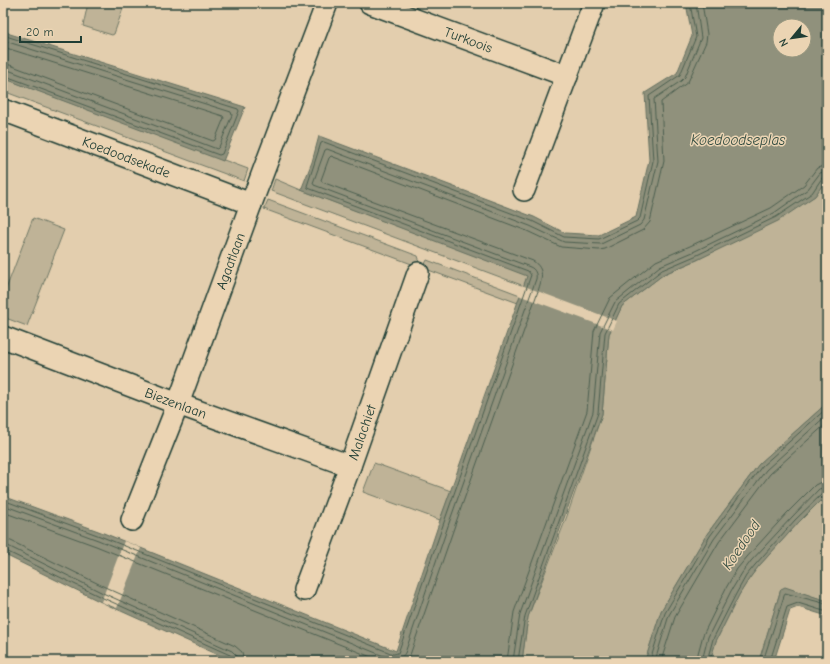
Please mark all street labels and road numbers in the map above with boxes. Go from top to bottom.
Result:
street label: Turkoois [442,23,495,56]
street label: Koedoodsekade [80,132,173,181]
street label: Agaatlaan [212,230,248,292]
street label: Biezenlaan [143,384,209,422]
street label: Malachiet [344,401,380,462]

